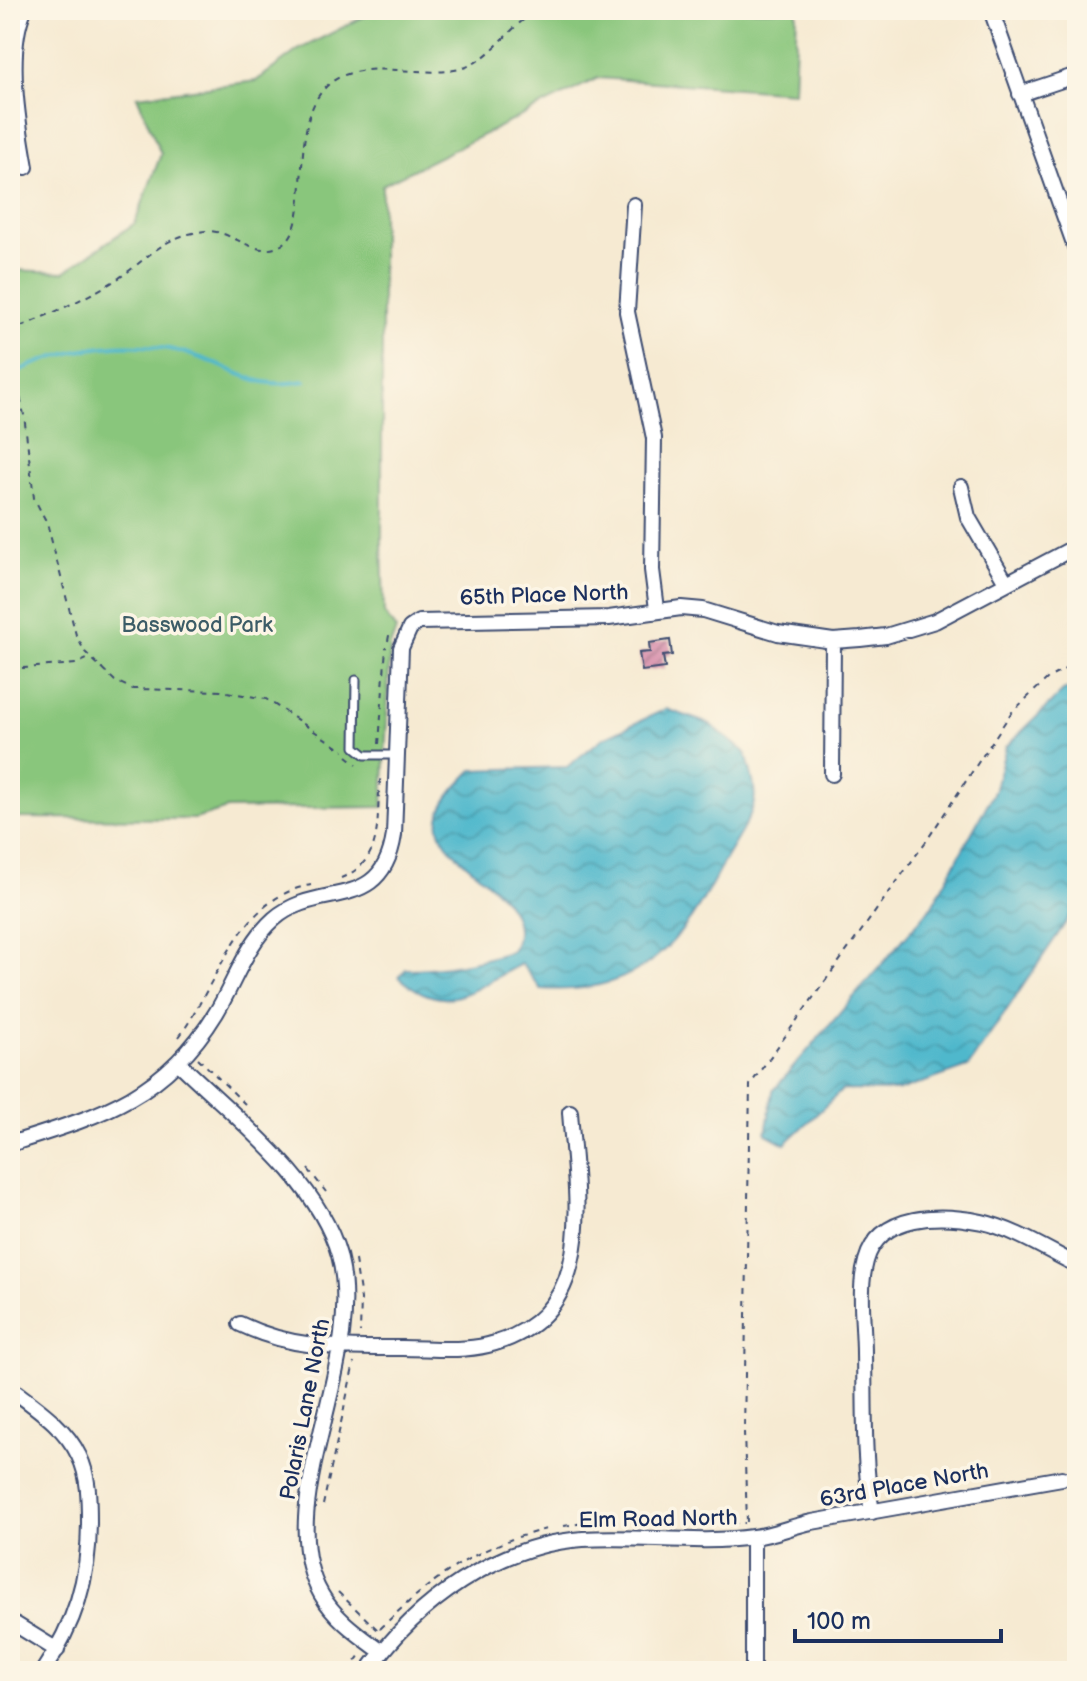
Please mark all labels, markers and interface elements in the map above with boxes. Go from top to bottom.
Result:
street label: 65th Place North [459,579,629,612]
park label: Basswood Park [121,612,273,639]
street label: Polaris Lane North [275,1316,336,1502]
street label: 63rd Place North [818,1457,991,1514]
street label: Elm Road North [578,1505,738,1534]
scale bar [795,1593,1001,1643]
text: 100 m [807,1607,871,1636]

